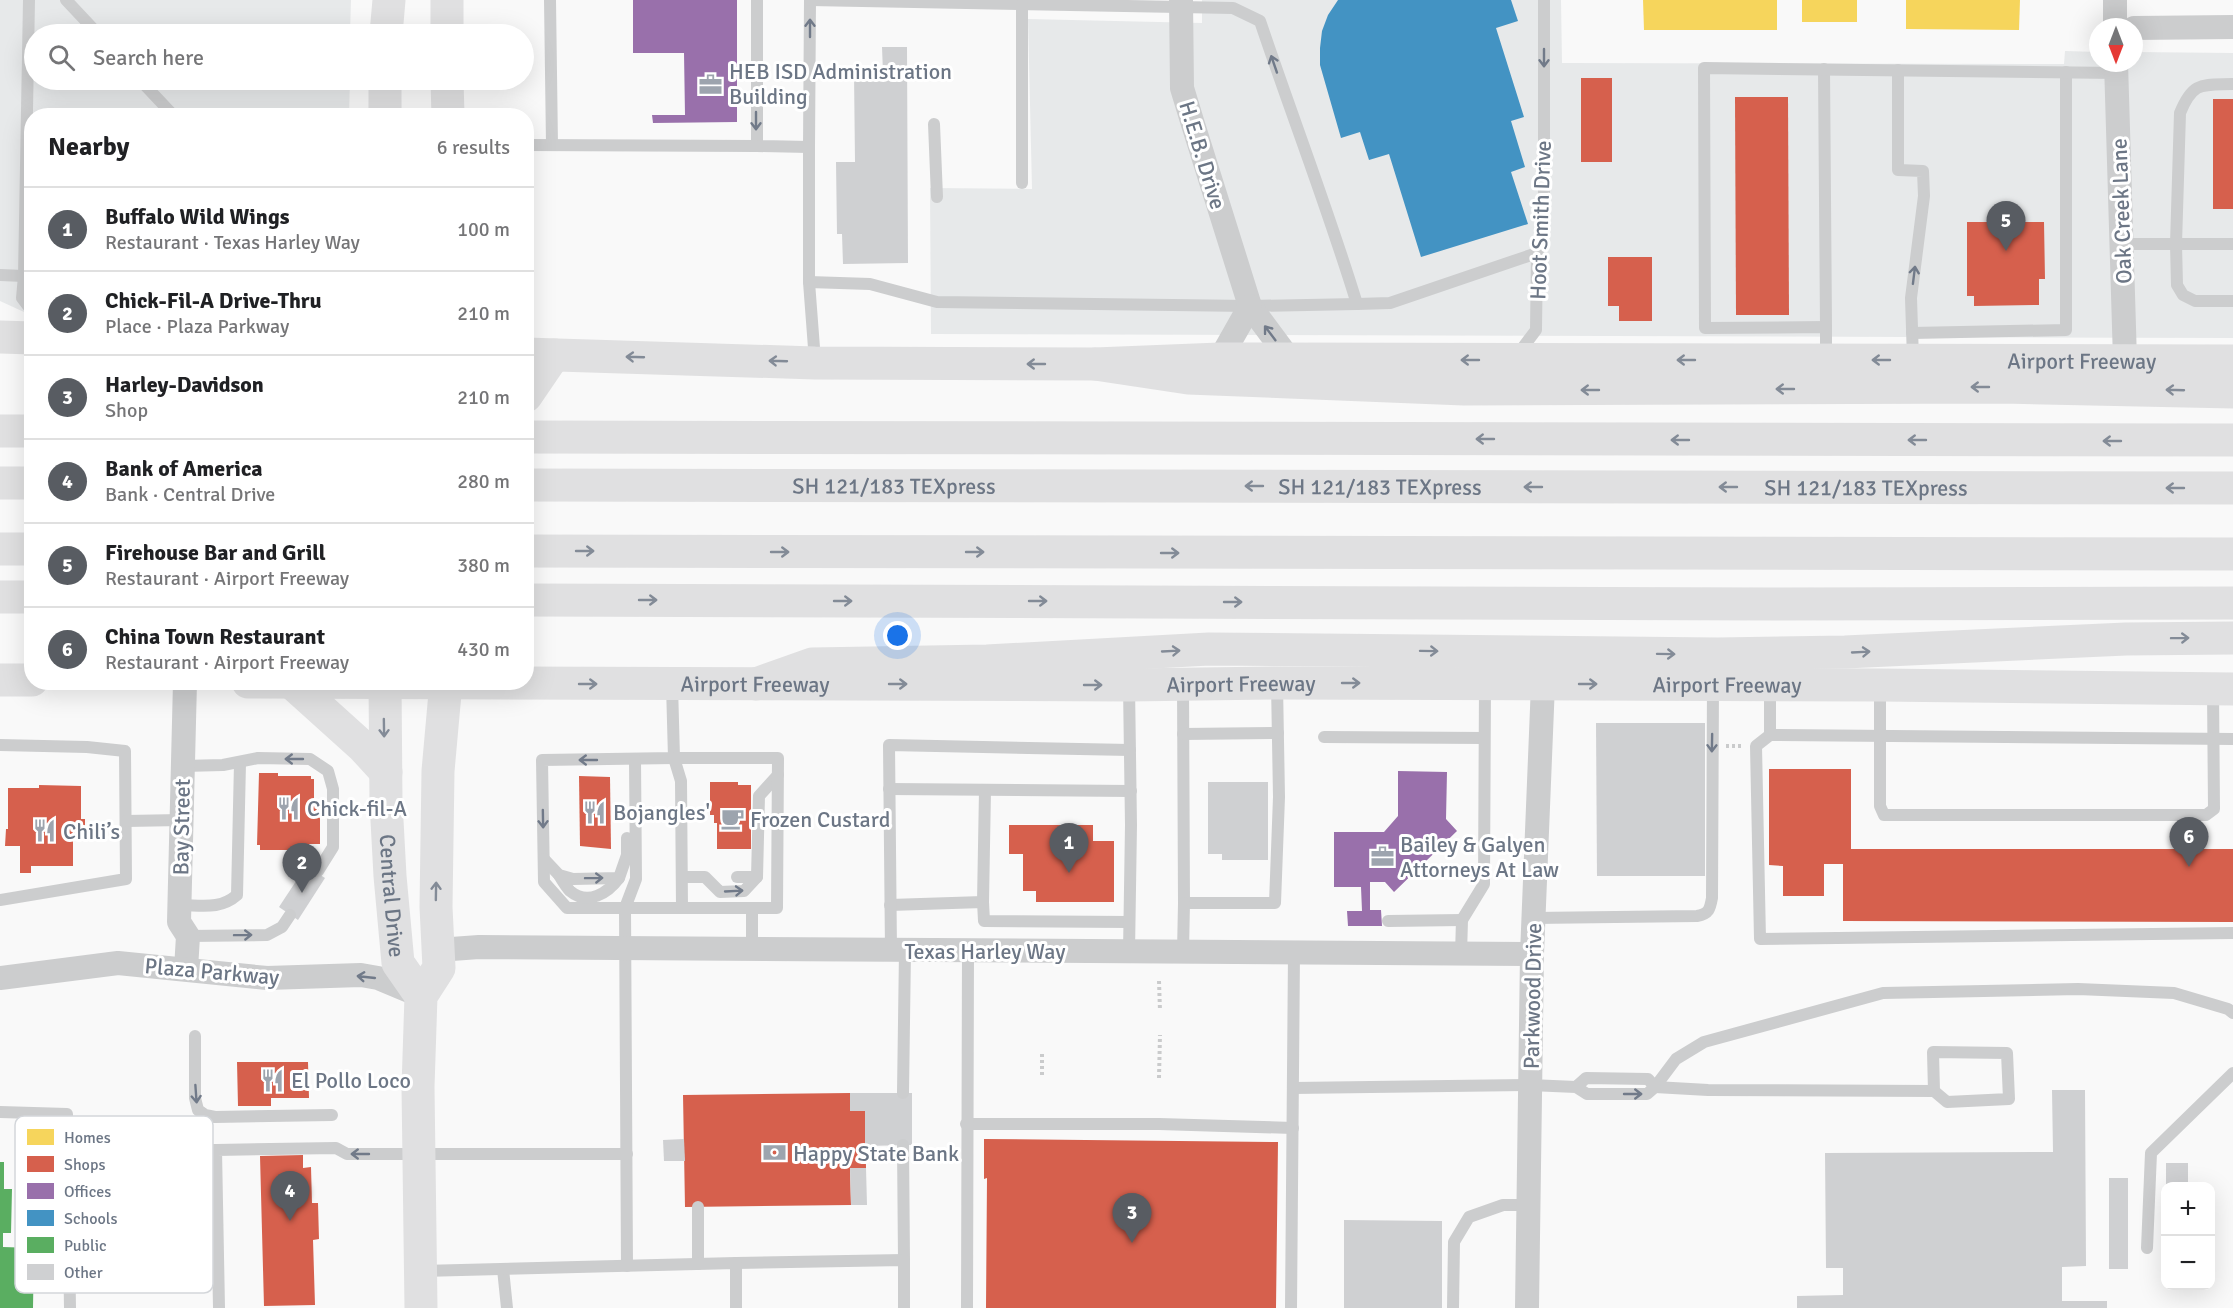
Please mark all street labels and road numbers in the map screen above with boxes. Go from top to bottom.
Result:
street label: H.E.B. Drive [1173,98,1232,213]
street label: Oak Creek Lane [2105,138,2138,284]
street label: Hoot Smith Drive [1524,140,1557,300]
street label: Airport Freeway [2007,348,2157,375]
street label: SH 121/183 TEXpress [792,472,996,500]
street label: SH 121/183 TEXpress [1278,473,1482,501]
street label: SH 121/183 TEXpress [1764,474,1968,502]
street label: Airport Freeway [680,670,830,698]
street label: Airport Freeway [1166,670,1316,698]
street label: Airport Freeway [1652,671,1802,699]
street label: Bay Street [167,778,196,876]
street label: Central Drive [374,833,410,959]
street label: Parkwood Drive [1518,923,1547,1069]
street label: Texas Harley Way [905,938,1066,965]
street label: Plaza Parkway [143,952,281,991]

